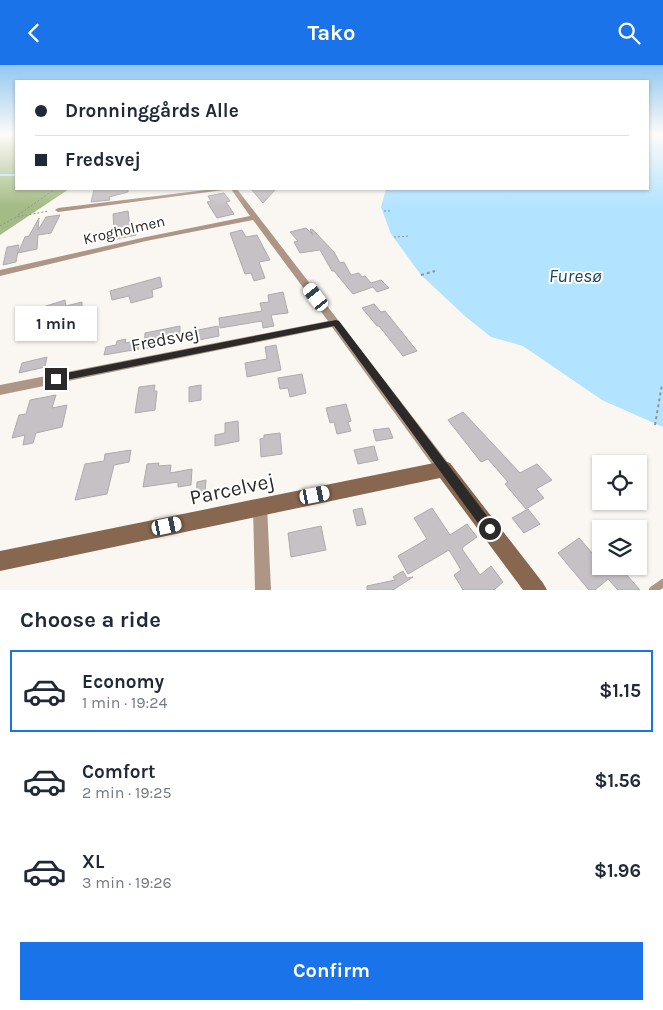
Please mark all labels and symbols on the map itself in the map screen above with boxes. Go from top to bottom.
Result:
street label: Krogholmen [81,212,167,248]
water label: Furesø [549,265,602,287]
car [300,281,331,313]
callout: 1 min [15,307,97,341]
street label: Fredsvej [129,322,201,356]
route end [45,368,67,390]
street label: Parcelvej [187,468,277,510]
car [298,485,331,505]
car [150,516,183,536]
route start [479,518,501,540]

